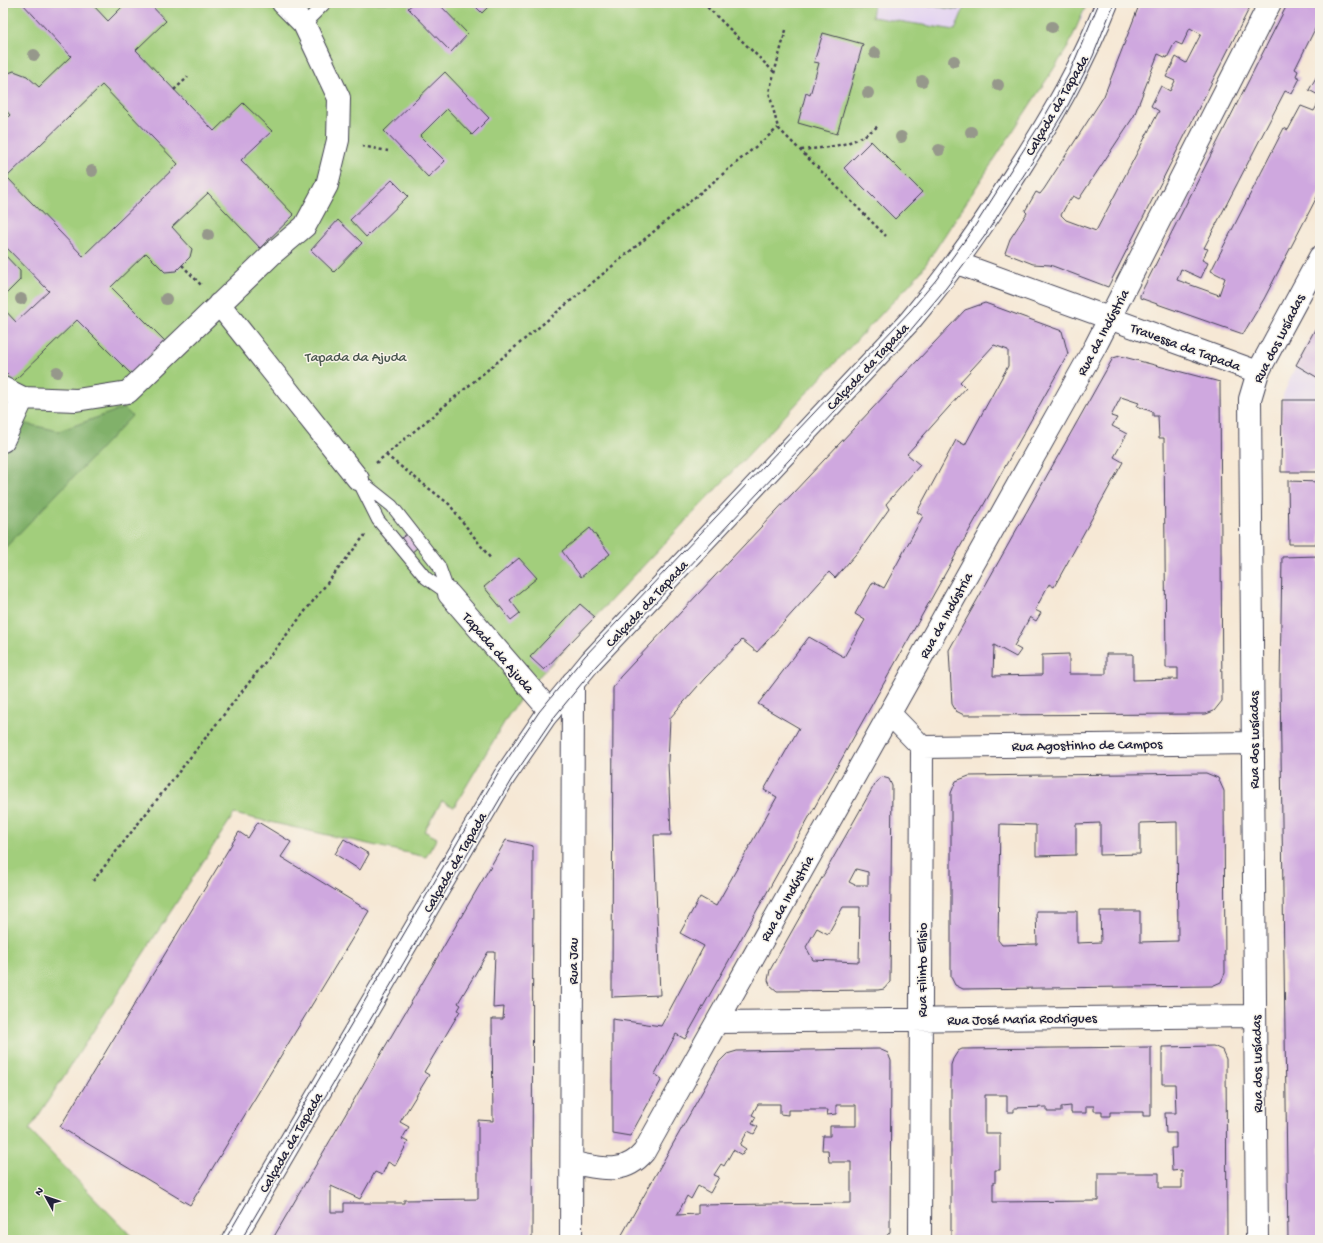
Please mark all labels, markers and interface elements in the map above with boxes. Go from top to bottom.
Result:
street label: Calçada da Tapada [1022,52,1094,160]
street label: Rua da Indústria [1074,286,1135,379]
street label: Rua dos Lusíadas [1250,291,1310,387]
street label: Calçada da Tapada [824,320,915,415]
street label: Travessa da Tapada [1127,320,1244,377]
park label: Tapada da Ajuda [304,350,408,367]
street label: Calçada da Tapada [603,557,694,652]
street label: Rua da Indústria [917,569,978,662]
street label: Tapada da Ajuda [457,609,538,698]
street label: Rua dos Lusíadas [1247,690,1264,789]
street label: Rua Agostinho de Campos [1012,737,1163,756]
street label: Calçada da Tapada [420,809,492,917]
street label: Rua da Indústria [758,852,819,945]
street label: Rua Filinto Elísio [915,923,932,1017]
street label: Rua Jau [566,937,583,984]
street label: Rua José Maria Rodrigues [947,1011,1098,1030]
street label: Rua dos Lusíadas [1249,1014,1268,1113]
street label: Calçada da Tapada [256,1089,328,1197]
north arrow [26,1177,66,1217]
text: N [33,1185,47,1198]

